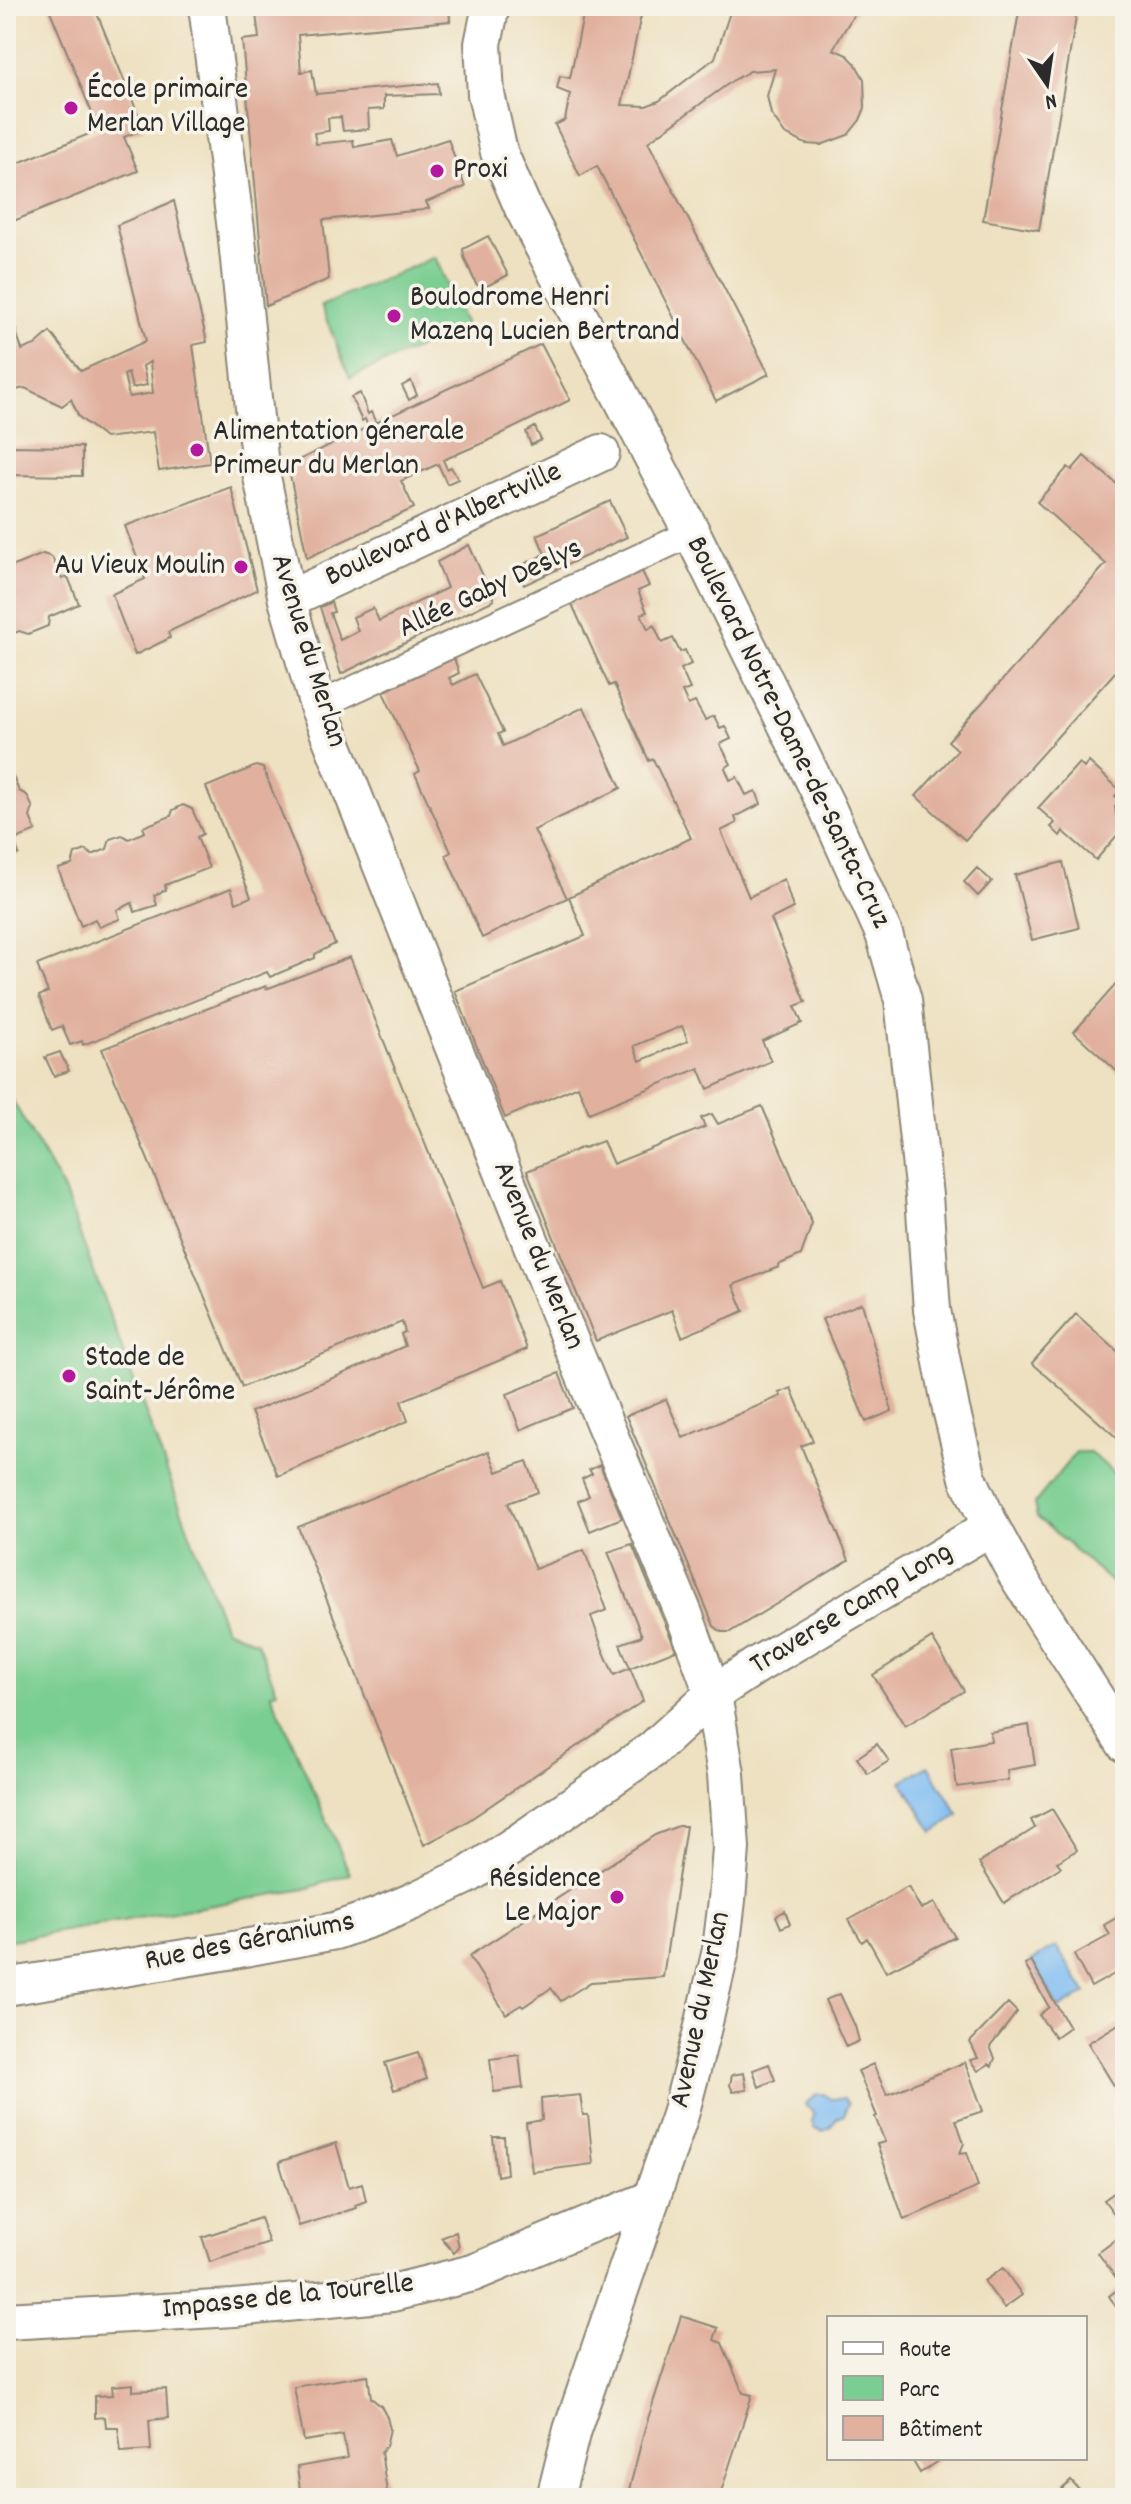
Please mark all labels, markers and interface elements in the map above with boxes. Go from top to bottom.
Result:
north arrow [1007,44,1087,124]
place label: École primaire Merlan Village [87,70,248,147]
text: N [1042,84,1059,116]
marker: École primaire Merlan Village [62,99,80,117]
place label: Proxi [453,150,508,193]
marker: Proxi [428,162,446,180]
place label: Boulodrome Henri Mazenq Lucien Bertrand [410,278,680,355]
marker: Boulodrome Henri Mazenq Lucien Bertrand [385,307,403,325]
place label: Alimentation génerale Primeur du Merlan [213,412,464,489]
marker: Alimentation génerale Primeur du Merlan [188,441,206,459]
street label: Boulevard d'Albertville [319,452,569,600]
street label: Allée Gaby Deslys [392,529,590,651]
street label: Boulevard Notre-Dame-de-Santa-Cruz [673,530,901,937]
place label: Au Vieux Moulin [54,546,225,589]
street label: Avenue du Merlan [257,549,357,753]
marker: Au Vieux Moulin [232,558,250,576]
street label: Avenue du Merlan [480,1155,594,1357]
place label: Stade de Saint-Jérôme [85,1338,235,1415]
marker: Stade de Saint-Jérôme [60,1367,78,1385]
street label: Traverse Camp Long [743,1532,961,1688]
place label: Résidence Le Major [489,1859,601,1936]
marker: Résidence Le Major [608,1888,626,1906]
street label: Rue des Géraniums [141,1902,359,1984]
street label: Avenue du Merlan [660,1908,744,2112]
street label: Impasse de la Tourelle [160,2263,416,2333]
legend [827,2316,1087,2460]
text: Route [899,2334,951,2368]
text: Parc [899,2374,940,2408]
text: Bâtiment [899,2414,983,2448]

